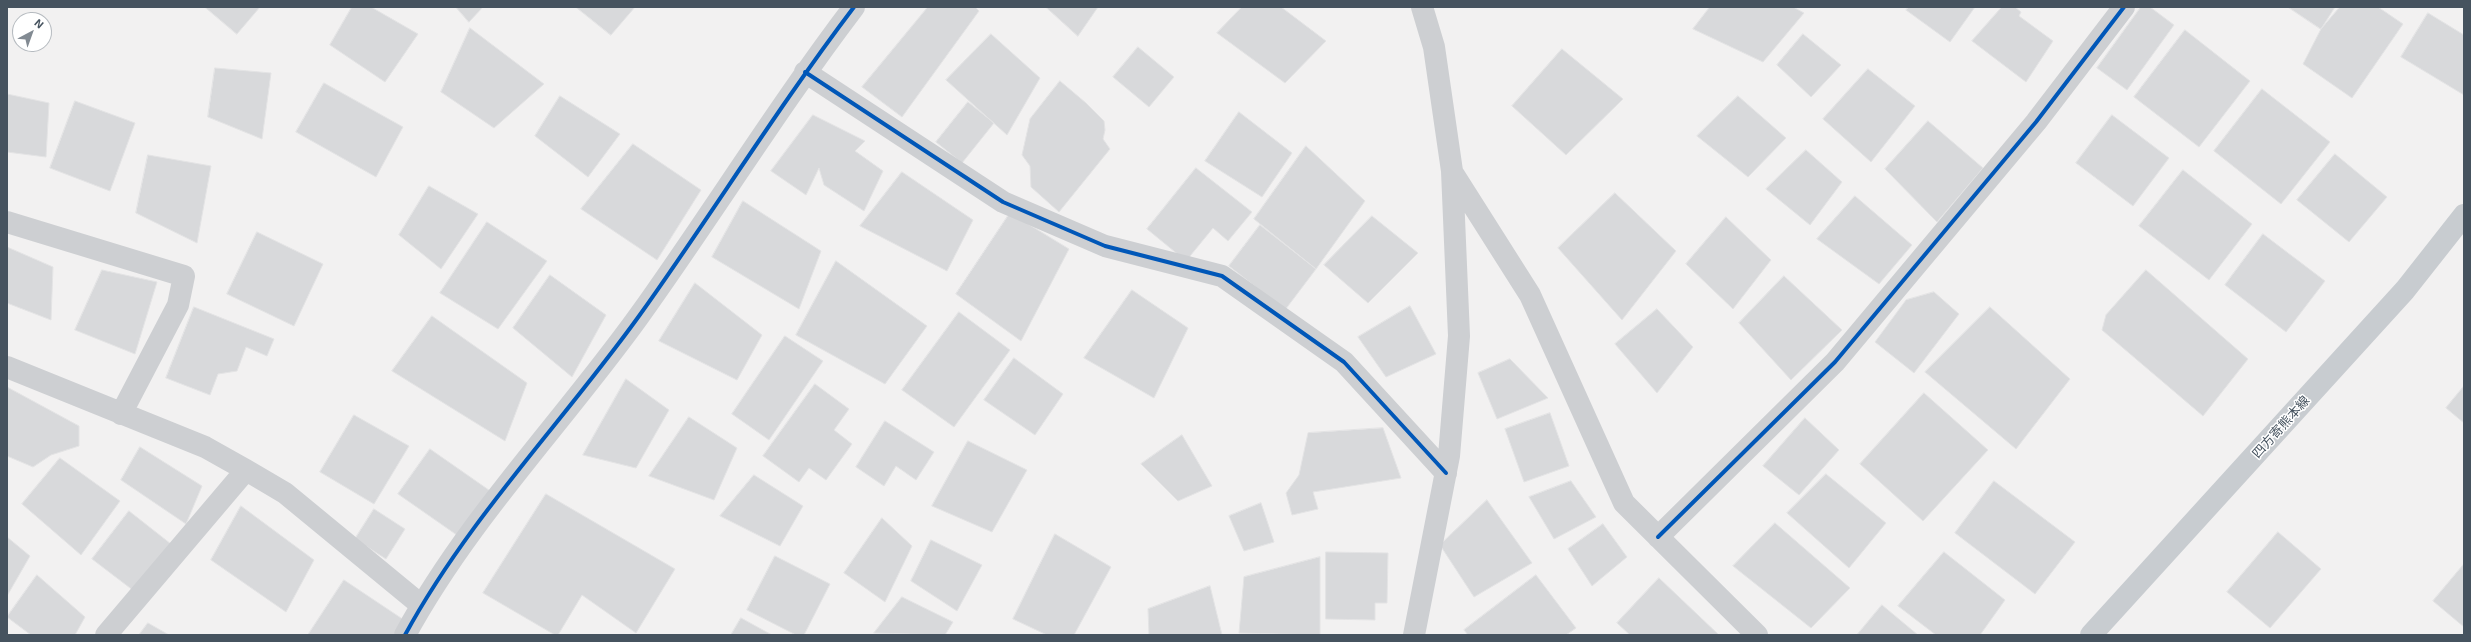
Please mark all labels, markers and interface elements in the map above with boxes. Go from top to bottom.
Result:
north arrow [12,12,52,52]
text: N [32,16,47,31]
street label: 四方寄熊本線 [2249,393,2313,461]

